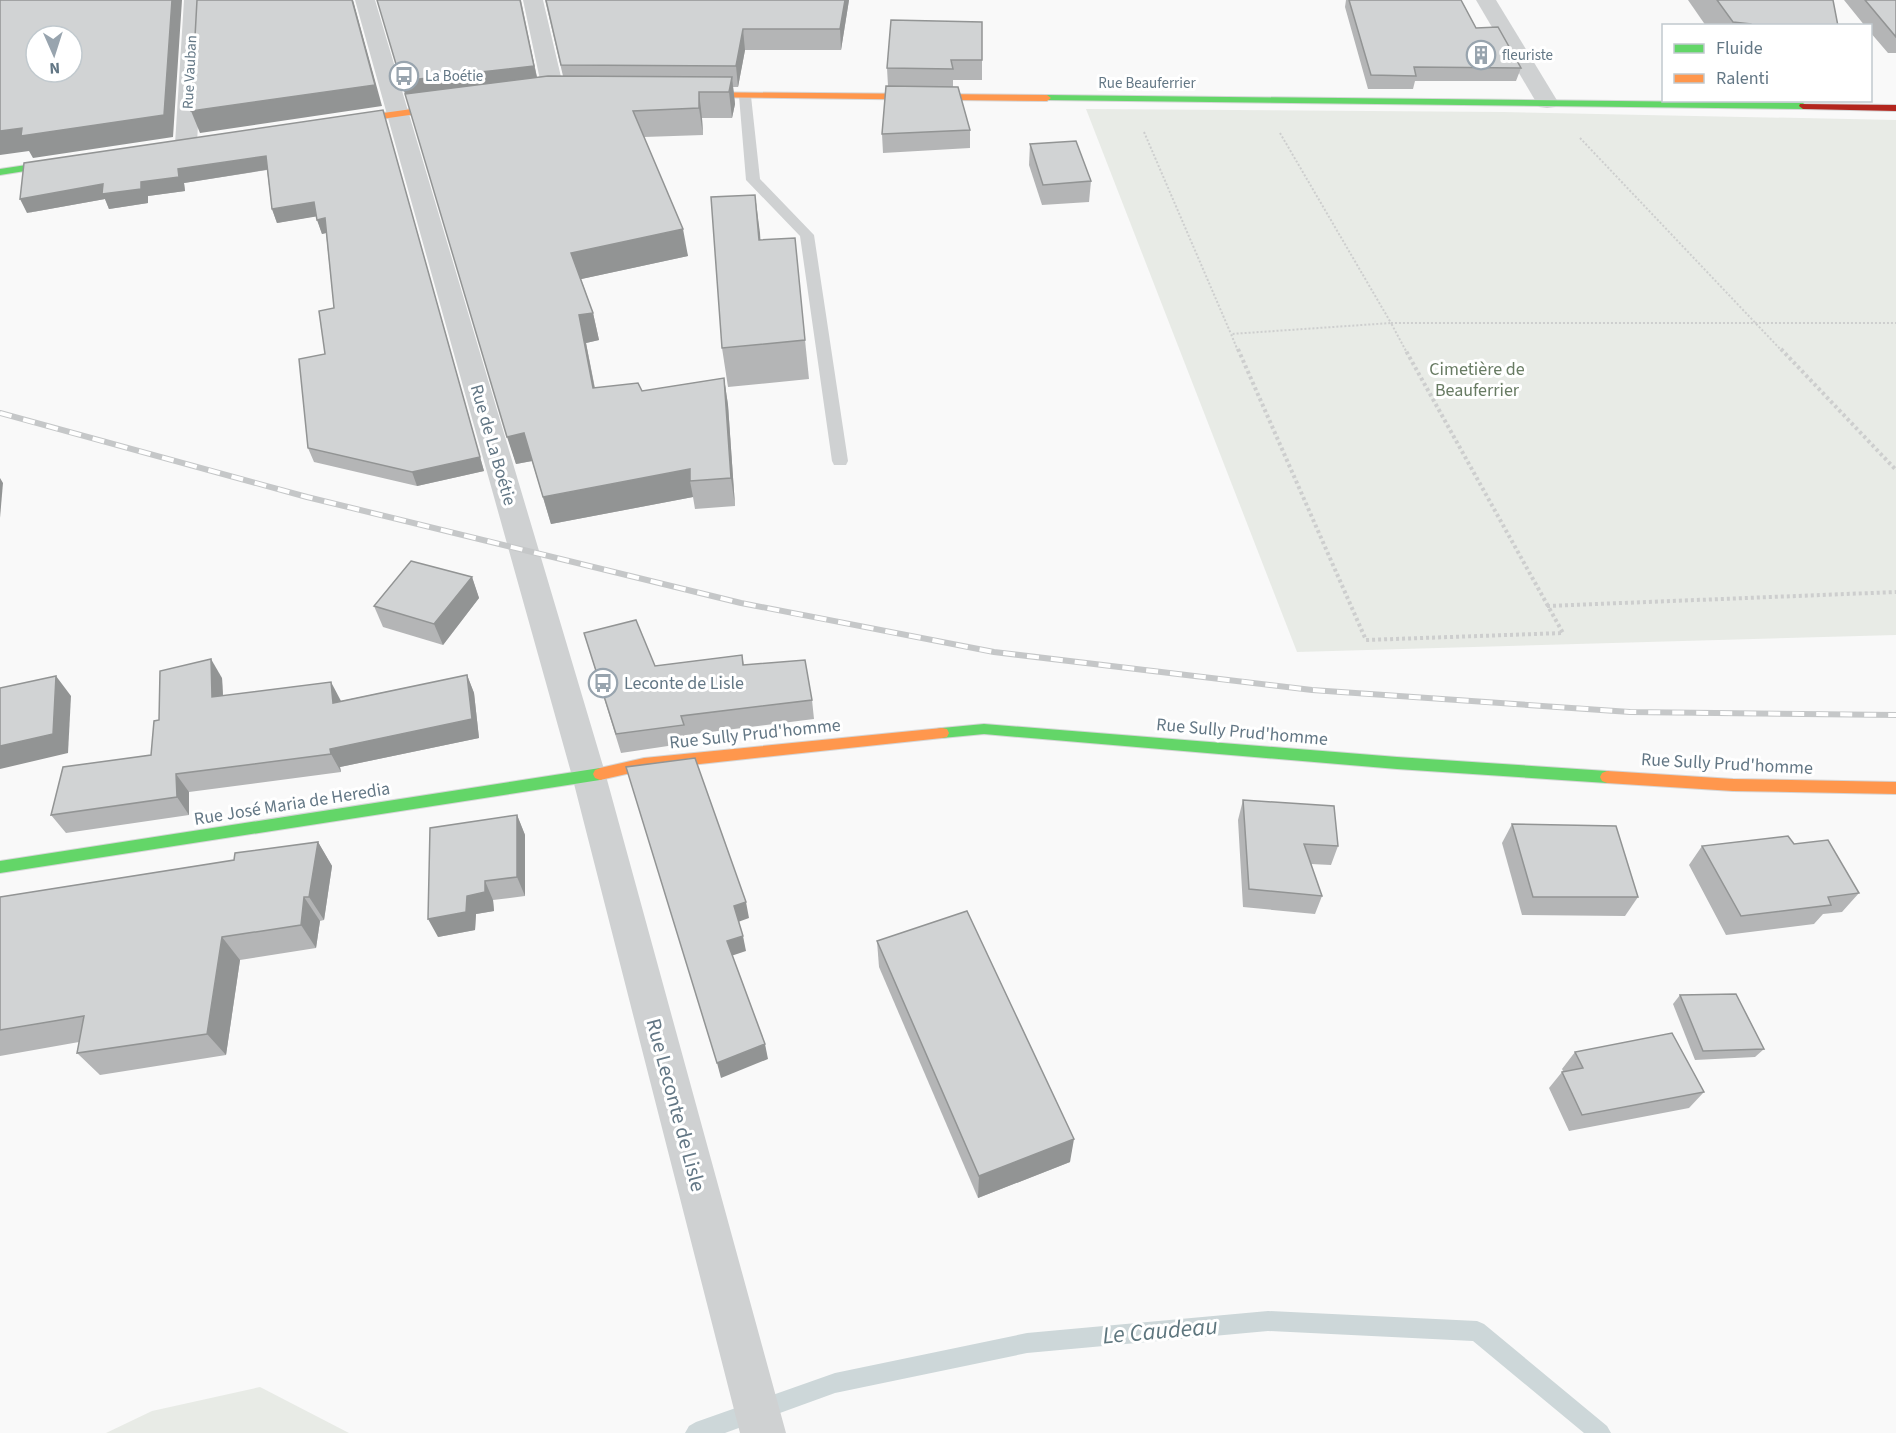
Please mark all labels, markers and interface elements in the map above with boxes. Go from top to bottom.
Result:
north arrow [24,24,84,84]
legend [1662,24,1872,102]
street label: Rue Vauban [178,34,202,110]
text: Fluide [1716,36,1763,61]
building icon: fleuriste [1465,39,1497,71]
place label: fleuriste [1502,45,1553,66]
text: N [49,57,61,79]
bus stop icon: La Boétie [388,60,420,92]
place label: La Boétie [425,66,483,87]
text: Ralenti [1716,66,1769,91]
street label: Rue Beauferrier [1098,73,1196,94]
park label: Cimetière de Beauferrier [1429,357,1525,403]
street label: Rue de La Boétie [464,381,522,509]
bus stop icon: Leconte de Lisle [587,667,619,699]
place label: Leconte de Lisle [624,671,744,696]
street label: Rue Sully Prud'homme [1155,712,1329,752]
street label: Rue Sully Prud'homme [668,713,842,755]
street label: Rue Sully Prud'homme [1640,747,1814,781]
street label: Rue José Maria de Heredia [192,776,392,832]
street label: Rue Leconte de Lisle [638,1015,714,1195]
water label: Le Caudeau [1101,1309,1219,1353]

